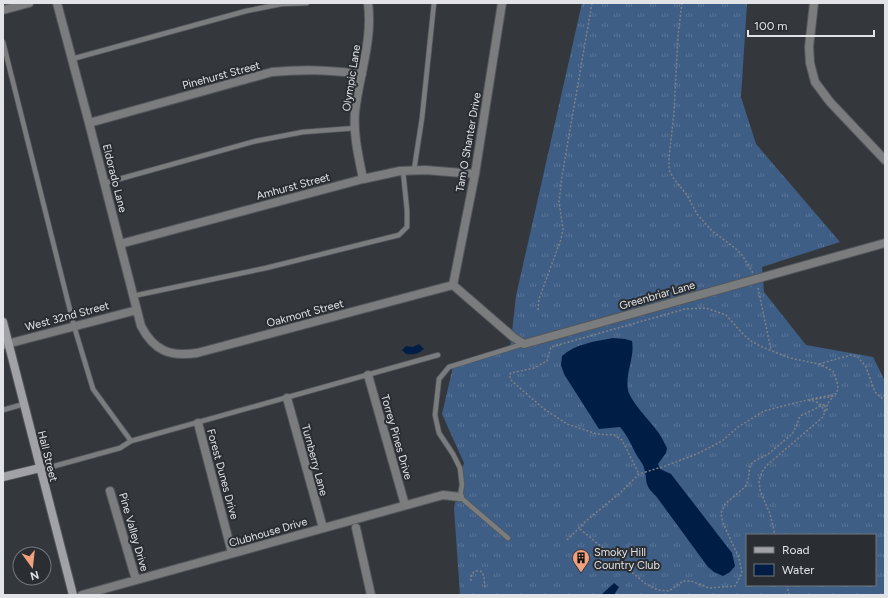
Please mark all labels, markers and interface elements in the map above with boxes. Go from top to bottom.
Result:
scale bar [748,12,874,38]
text: 100 m [754,19,788,33]
street label: Olympic Lane [340,44,363,112]
street label: Pinehurst Street [181,59,261,92]
street label: Tam O Shanter Drive [453,91,484,193]
street label: Eldorado Lane [100,143,129,214]
street label: Amhurst Street [255,170,331,203]
street label: Greenbriar Lane [618,278,697,313]
street label: Oakmont Street [265,297,345,330]
street label: West 32nd Street [24,299,111,334]
street label: Torrey Pines Drive [378,393,415,481]
street label: Turnberry Lane [299,423,330,497]
street label: Forest Dunes Drive [204,427,241,521]
street label: Hall Street [35,429,60,483]
street label: Pine Valley Drive [116,491,151,573]
street label: Clubhouse Drive [227,515,309,550]
legend [746,534,876,586]
text: Road [782,543,810,557]
north arrow [12,546,52,586]
place label: Smoky Hill Country Club [594,546,660,572]
building icon: Smoky Hill Country Club [571,548,591,573]
text: Water [782,563,814,577]
text: N [29,568,40,583]

